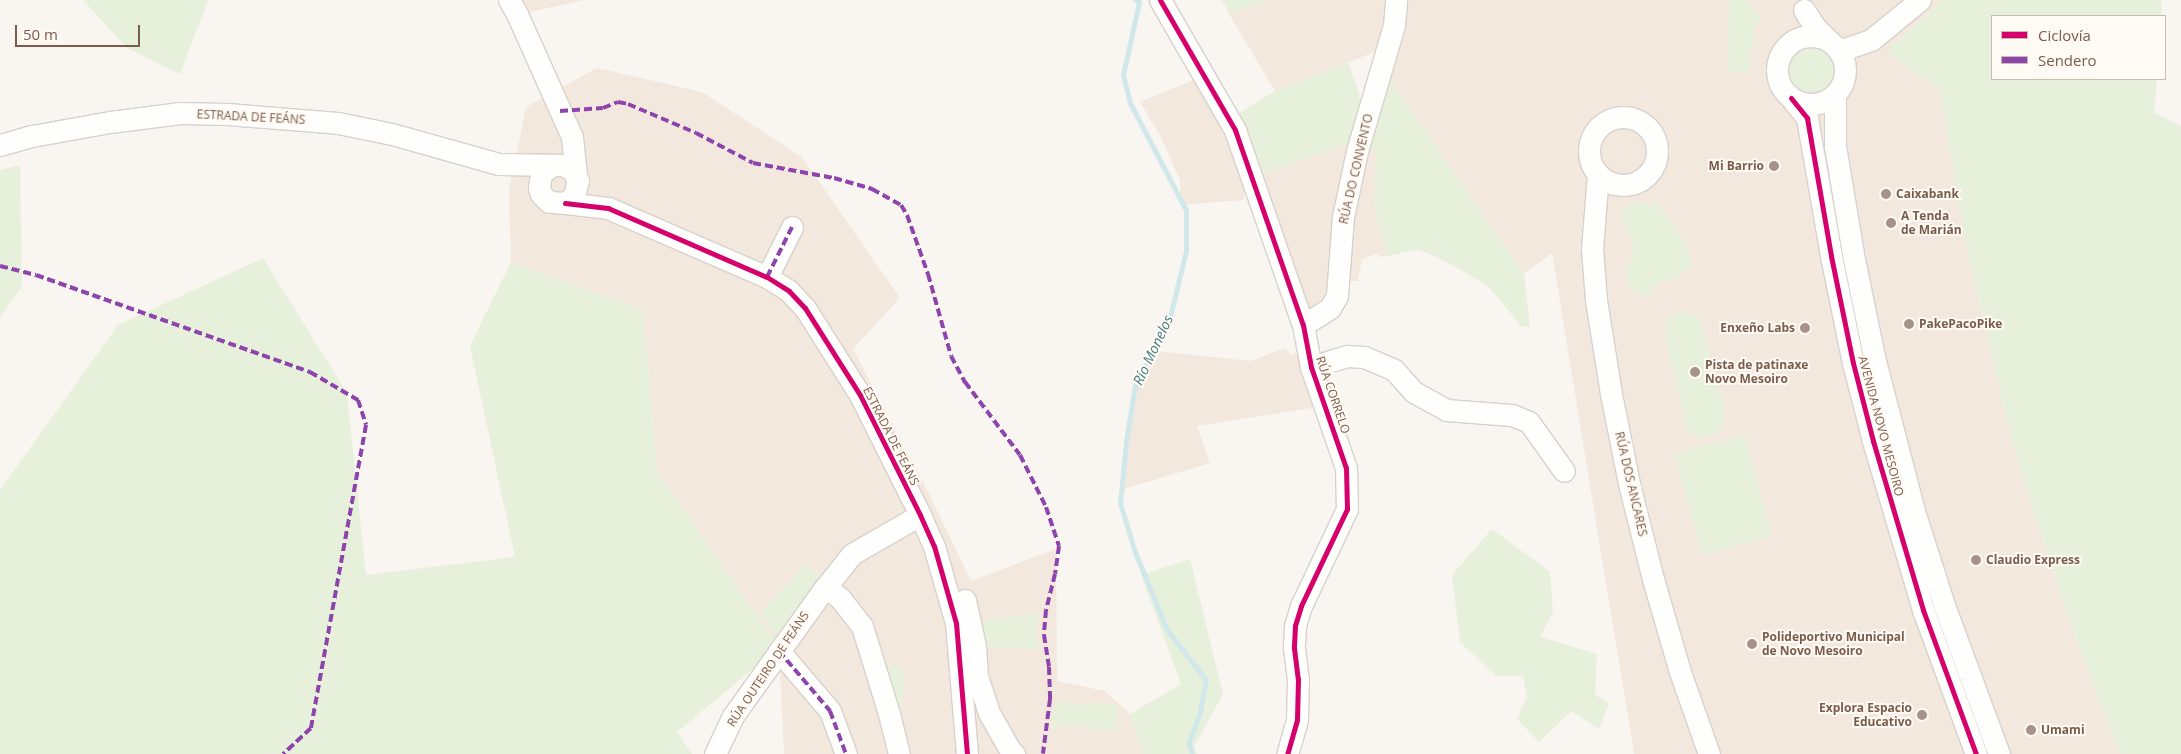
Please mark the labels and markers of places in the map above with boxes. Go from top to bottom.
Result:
place label: Mi Barrio [1709,159,1764,173]
marker: Mi Barrio [1768,160,1780,172]
place label: Caixabank [1896,187,1959,201]
marker: Caixabank [1880,188,1892,200]
place label: A Tenda de Marián [1901,209,1962,237]
marker: A Tenda de Marián [1885,217,1897,229]
place label: PakePacoPike [1919,317,2002,331]
marker: PakePacoPike [1903,318,1915,330]
place label: Enxeño Labs [1720,321,1795,335]
marker: Enxeño Labs [1799,322,1811,334]
place label: Pista de patinaxe Novo Mesoiro [1705,358,1808,386]
marker: Pista de patinaxe Novo Mesoiro [1689,366,1701,378]
place label: Claudio Express [1986,553,2080,567]
marker: Claudio Express [1970,554,1982,566]
place label: Polideportivo Municipal de Novo Mesoiro [1762,630,1905,658]
marker: Polideportivo Municipal de Novo Mesoiro [1746,638,1758,650]
place label: Explora Espacio Educativo [1819,701,1912,729]
marker: Explora Espacio Educativo [1916,709,1928,721]
place label: Umami [2041,723,2085,737]
marker: Umami [2025,724,2037,736]

